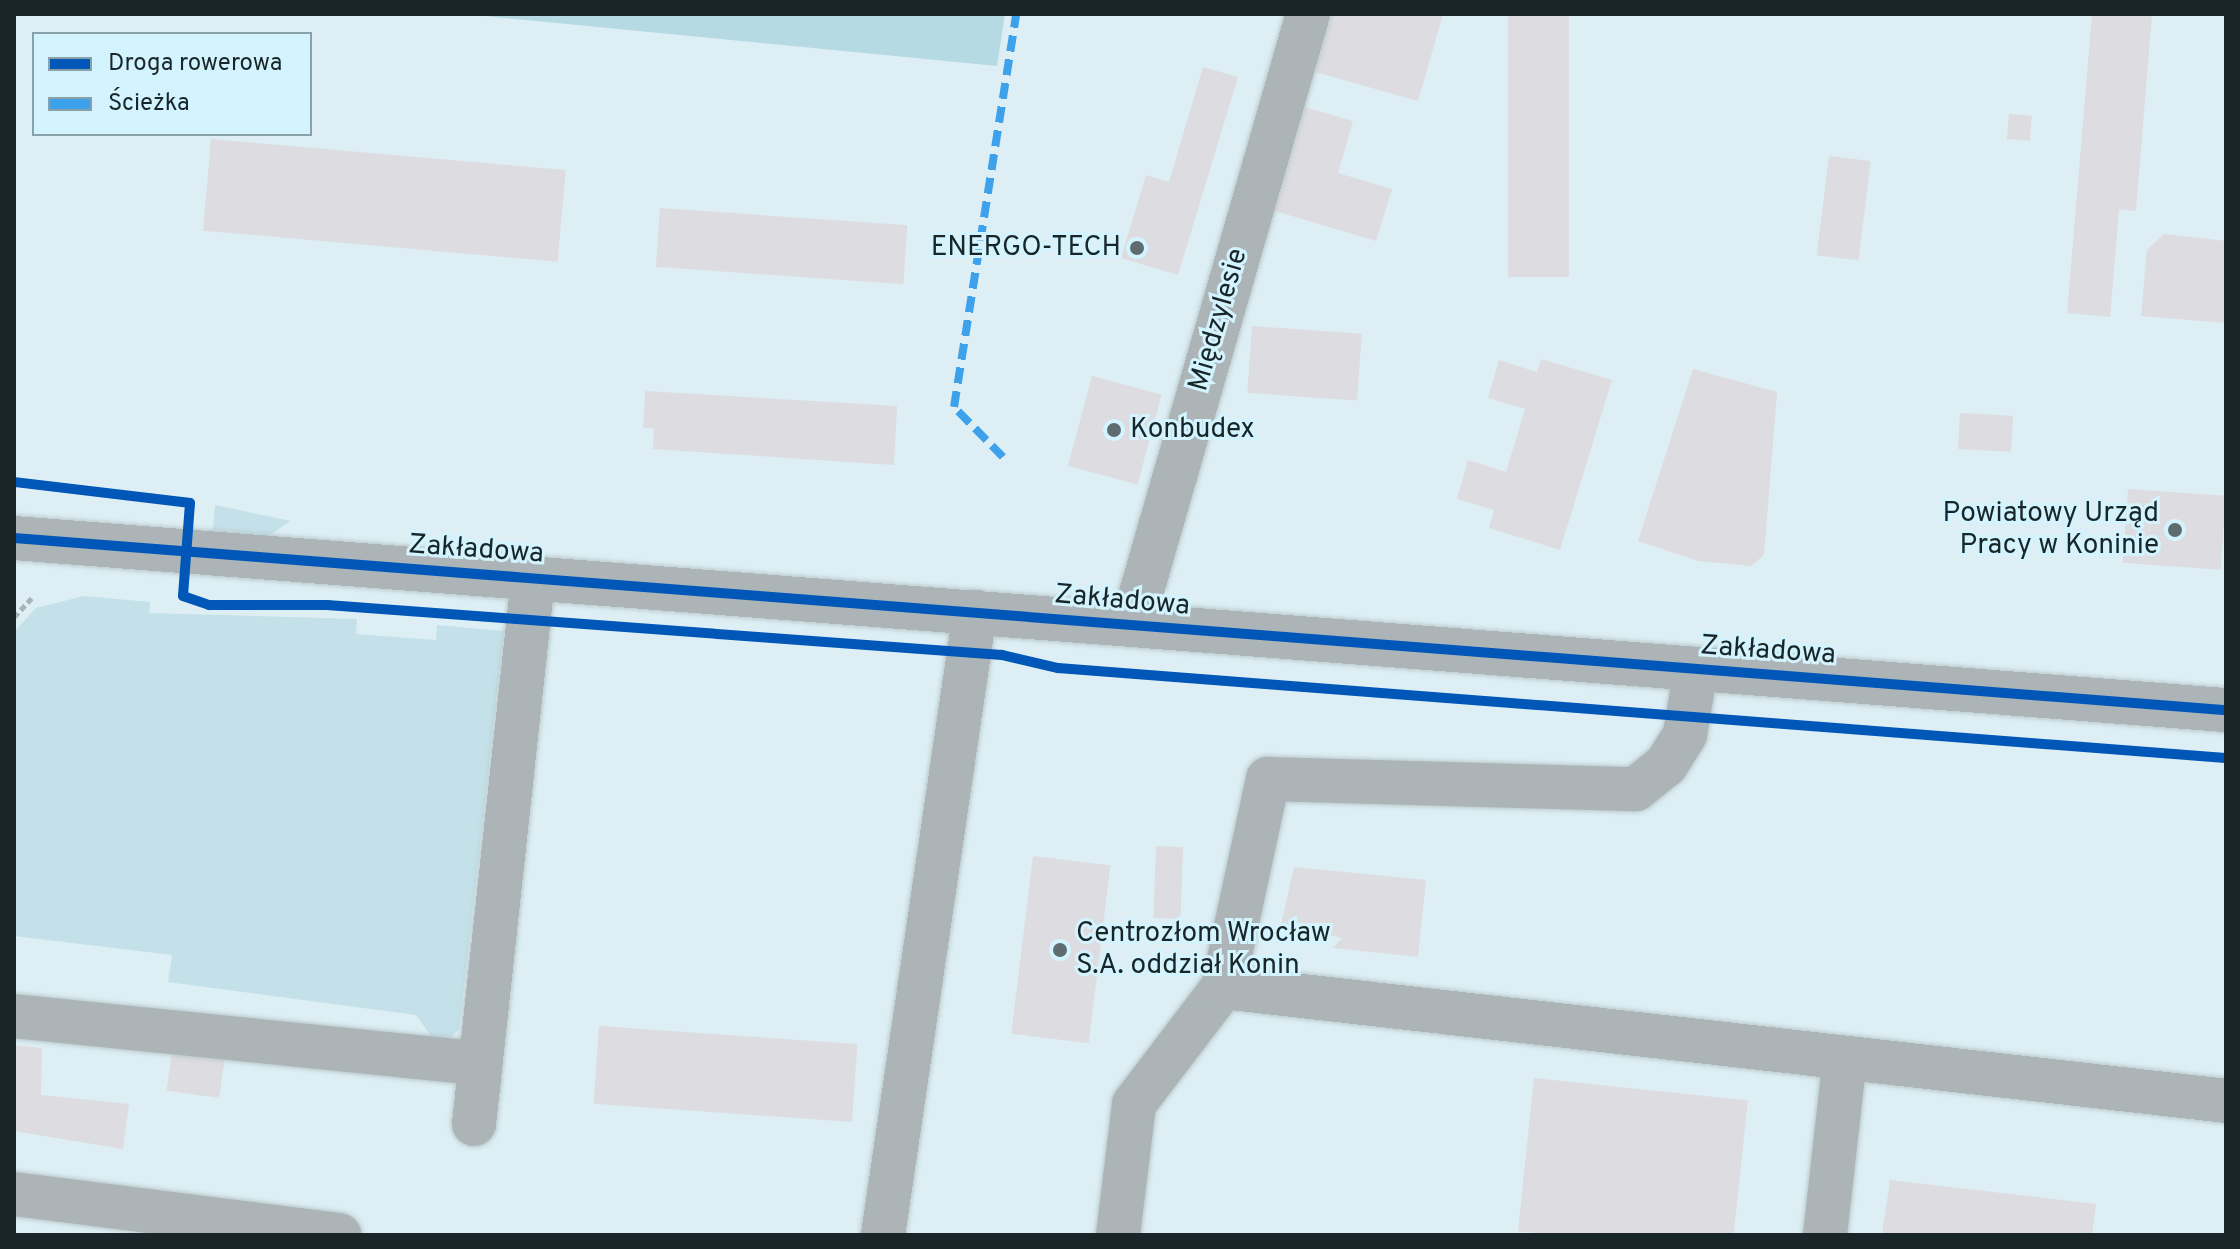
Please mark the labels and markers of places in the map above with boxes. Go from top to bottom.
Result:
place label: ENERGO-TECH [931,231,1121,265]
marker: ENERGO-TECH [1128,239,1146,257]
place label: Konbudex [1130,413,1255,447]
marker: Konbudex [1105,421,1123,439]
place label: Powiatowy Urząd Pracy w Koninie [1943,497,2159,563]
marker: Powiatowy Urząd Pracy w Koninie [2166,521,2184,539]
place label: Centrozłom Wrocław S.A. oddział Konin [1076,917,1331,983]
marker: Centrozłom Wrocław S.A. oddział Konin [1051,941,1069,959]

